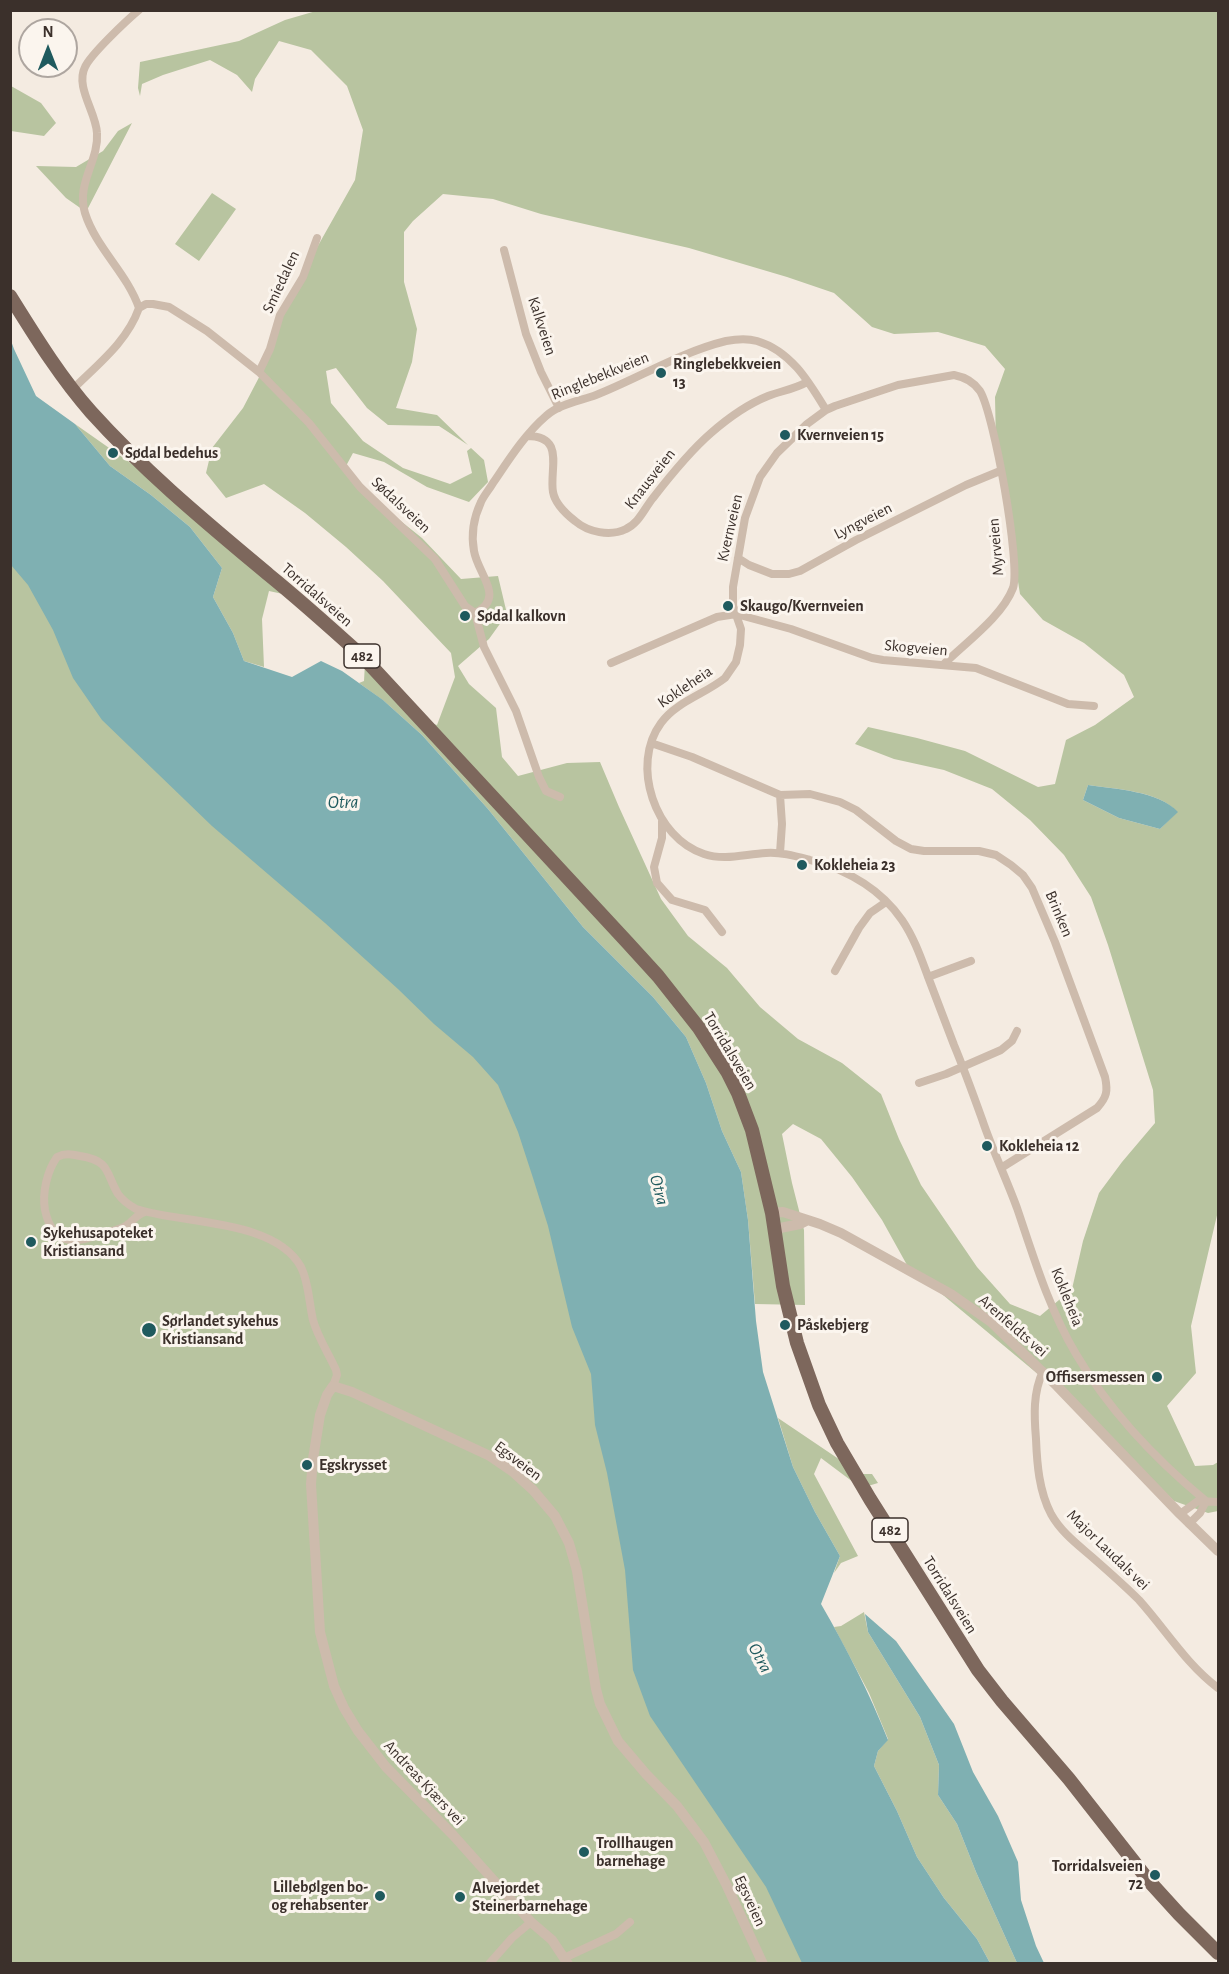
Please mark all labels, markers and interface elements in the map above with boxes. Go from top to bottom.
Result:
north arrow [18,18,78,78]
text: N [42,24,54,40]
street label: Smiedalen [258,248,304,316]
street label: Kalkveien [523,294,561,358]
street label: Ringlebekkveien [548,348,652,404]
place label: Ringlebekkveien 13 [673,354,781,392]
marker: Ringlebekkveien 13 [654,366,668,380]
place label: Kvernveien 15 [797,425,884,445]
marker: Kvernveien 15 [778,428,792,442]
place label: Sødal bedehus [125,443,218,463]
street label: Knausveien [620,445,680,513]
marker: Sødal bedehus [106,446,120,460]
street label: Sødalsveien [367,473,435,537]
street label: Kvernveien [713,492,747,564]
street label: Lyngveien [831,498,895,544]
street label: Myrveien [984,517,1008,577]
street label: Torridalsveien [278,559,356,631]
place label: Skaugo/Kvernveien [740,596,864,616]
marker: Skaugo/Kvernveien [721,599,735,613]
place label: Sødal kalkovn [477,606,566,626]
marker: Sødal kalkovn [458,609,472,623]
street label: Skogveien [884,636,948,660]
road number: 482 [344,644,380,668]
street label: Kokleheia [654,662,716,712]
water label: Otra [328,792,358,814]
place label: Kokleheia 23 [814,855,895,875]
marker: Kokleheia 23 [795,858,809,872]
street label: Brinken [1041,888,1077,940]
street label: Torridalsveien [699,1008,761,1094]
place label: Kokleheia 12 [999,1136,1079,1156]
marker: Kokleheia 12 [980,1139,994,1153]
water label: Otra [645,1172,673,1208]
place label: Sykehusapoteket Kristiansand [43,1223,153,1261]
marker: Sykehusapoteket Kristiansand [24,1235,38,1249]
street label: Kokleheia [1047,1265,1087,1329]
street label: Arenfeldts vei [974,1291,1052,1361]
place label: Sørlandet sykehus Kristiansand [162,1311,278,1349]
place label: Påskebjerg [797,1315,868,1335]
marker: Påskebjerg [778,1318,792,1332]
marker: Sørlandet sykehus Kristiansand [140,1321,158,1339]
place label: Offisersmessen [1046,1367,1145,1387]
marker: Offisersmessen [1150,1370,1164,1384]
street label: Egsveien [491,1437,545,1485]
place label: Egskrysset [319,1455,387,1475]
marker: Egskrysset [300,1458,314,1472]
street label: Major Laudals vei [1063,1506,1153,1594]
road number: 482 [872,1518,908,1542]
street label: Torridalsveien [919,1553,981,1637]
water label: Otra [743,1639,777,1677]
street label: Andreas Kjærs vei [380,1736,468,1830]
place label: Trollhaugen barnehage [596,1833,674,1871]
marker: Trollhaugen barnehage [577,1845,591,1859]
place label: Torridalsveien 72 [1052,1856,1143,1894]
marker: Torridalsveien 72 [1148,1868,1162,1882]
street label: Egsveien [730,1872,770,1930]
place label: Lillebølgen bo- og rehabsenter [271,1877,368,1915]
place label: Alvejordet Steinerbarnehage [472,1878,588,1916]
marker: Lillebølgen bo- og rehabsenter [373,1889,387,1903]
marker: Alvejordet Steinerbarnehage [453,1890,467,1904]

